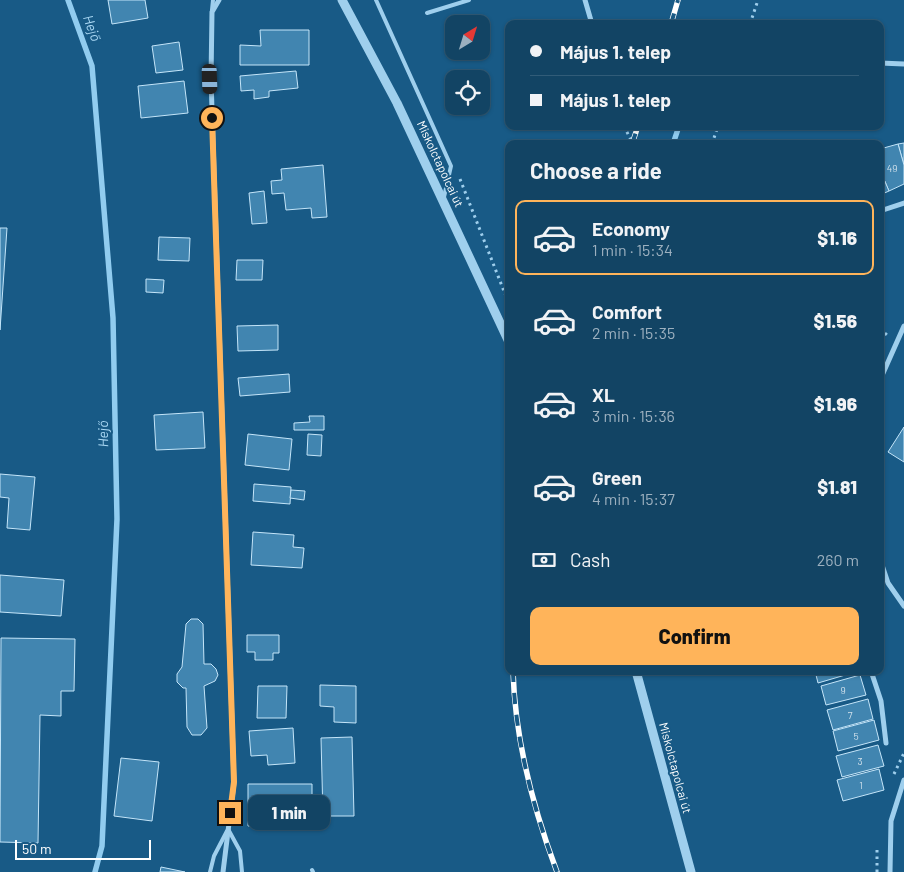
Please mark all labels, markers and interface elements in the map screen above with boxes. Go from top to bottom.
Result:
water label: Hejő [80,12,105,43]
north arrow [445,15,490,60]
map controls [445,15,490,115]
text: Május 1. telep [560,40,671,63]
car [201,64,218,94]
button: locate [445,70,490,115]
text: Május 1. telep [560,88,671,111]
route start [201,107,223,129]
street label: Miskolctapolcai út [415,118,467,209]
text: Choose a ride [530,157,662,183]
house number: 49 [887,162,897,174]
icon: car [532,215,577,260]
text: Economy [592,217,670,240]
text: $1.16 [817,226,857,249]
text: 1 min · 15:34 [592,240,673,259]
icon: car [532,298,577,343]
text: Comfort [592,300,662,323]
text: $1.56 [813,309,857,332]
text: 2 min · 15:35 [592,323,675,342]
icon: car [532,381,577,426]
text: XL [592,383,615,406]
text: $1.96 [814,392,857,415]
text: 3 min · 15:36 [592,406,675,425]
water label: Hejő [94,420,111,448]
icon: car [532,464,577,509]
text: Green [592,466,642,489]
text: $1.81 [817,475,857,498]
text: 4 min · 15:37 [592,489,675,508]
icon: cash [530,546,558,574]
text: Cash [570,548,611,571]
text: 260 m [817,550,859,569]
button: Confirm [530,607,859,665]
house number: 9 [840,684,846,696]
house number: 7 [848,709,853,721]
street label: Miskolctapolcai út [657,721,695,815]
house number: 5 [853,730,859,742]
house number: 3 [857,755,863,767]
house number: 1 [859,779,863,791]
callout: 1 min [248,796,330,830]
route end [219,802,241,824]
text: 1 min [271,803,307,822]
scale bar [15,837,151,860]
text: 50 m [22,840,51,857]

